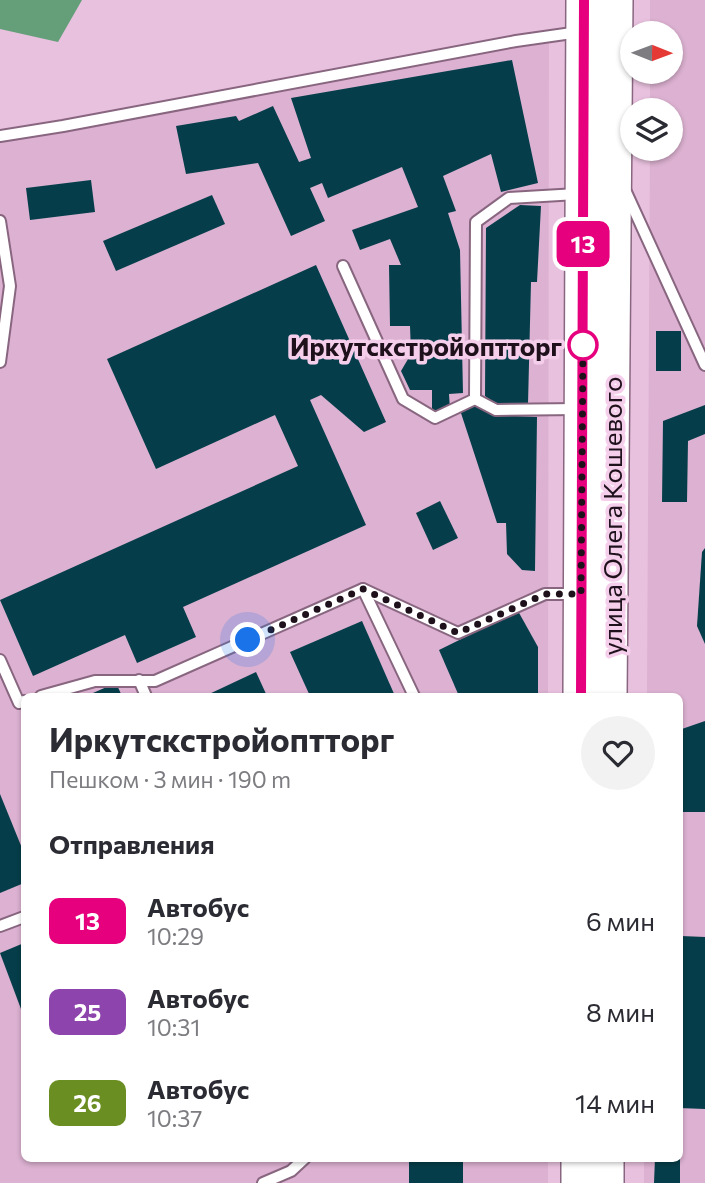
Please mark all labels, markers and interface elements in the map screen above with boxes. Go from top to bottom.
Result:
north arrow [620,21,682,84]
map controls [620,21,683,161]
button: layers [620,98,683,161]
line badge: 13 [552,221,614,267]
text: 13 [571,229,595,258]
place label: Иркутскстройоптторг [290,330,562,361]
marker: Иркутскстройоптторг [568,330,598,360]
street label: улица Олега Кошевого [596,377,627,656]
your location [230,622,265,657]
button: heart [581,716,655,790]
text: Иркутскстройоптторг [49,718,394,759]
text: Пешком · 3 мин · 190 m [49,765,291,793]
text: Отправления [49,828,215,859]
text: Автобус [147,891,249,922]
text: 6 мин [586,905,655,936]
text: 13 [75,906,100,935]
text: 10:29 [147,922,204,950]
text: Автобус [147,982,249,1013]
text: 8 мин [586,996,655,1027]
text: 25 [74,997,101,1026]
text: 10:31 [147,1013,200,1041]
text: Автобус [147,1073,249,1104]
text: 14 мин [575,1087,655,1118]
text: 26 [73,1088,102,1117]
text: 10:37 [147,1104,202,1132]

